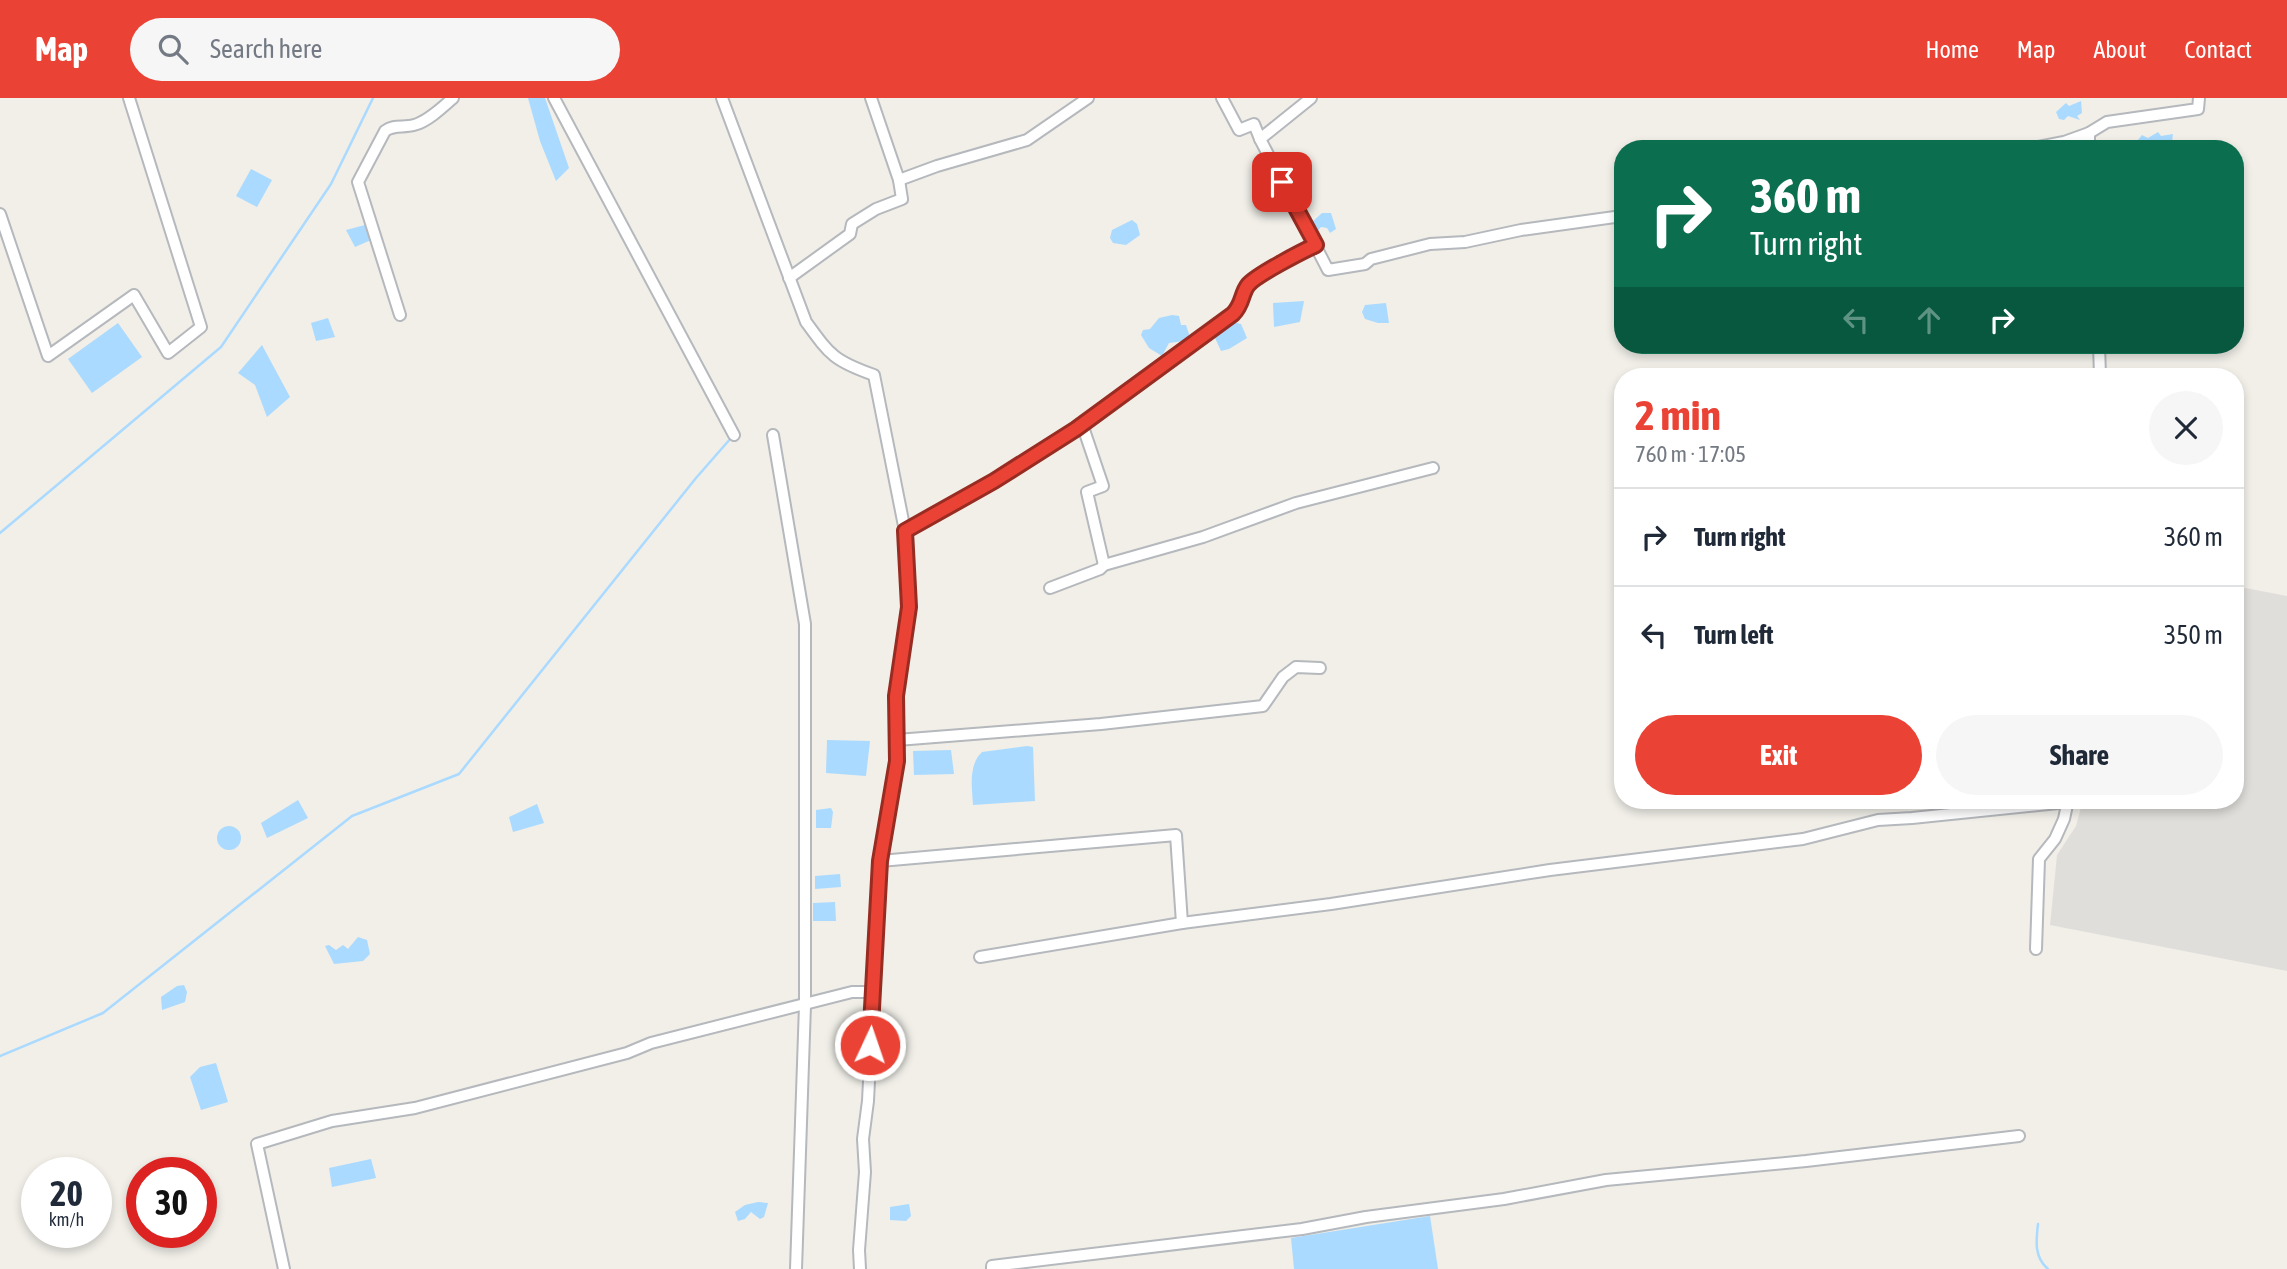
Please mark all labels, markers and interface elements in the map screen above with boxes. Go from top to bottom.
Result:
search box [130,18,620,81]
text: Map [35,30,88,68]
icon: search [154,30,192,68]
text: Search here [210,34,322,64]
text: Home [1925,36,1979,63]
text: Map [2017,36,2055,63]
text: About [2093,36,2146,63]
text: Contact [2184,36,2252,63]
pin [1252,152,1312,212]
icon: arrive [1263,163,1301,201]
text: 360 m [1750,167,1861,223]
icon: right [1635,168,1726,259]
text: Turn right [1750,225,1863,262]
icon: left [1837,301,1875,339]
icon: ahead [1910,301,1948,339]
icon: right [1983,301,2021,339]
text: 2 min [1635,391,1721,439]
button: close [2149,391,2223,465]
text: 760 m · 17:05 [1635,441,1746,467]
icon: right [1635,518,1673,556]
text: Turn right [1694,522,1785,552]
text: 360 m [2164,522,2223,552]
icon: left [1635,616,1673,654]
text: Turn left [1694,620,1774,650]
text: 350 m [2164,620,2223,650]
button: Exit [1635,715,1922,795]
button: Share [1936,715,2223,795]
position arrow [833,1008,907,1082]
speed limit sign: 30 [126,1157,217,1248]
text: 20 [50,1173,83,1213]
text: km/h [49,1209,84,1230]

